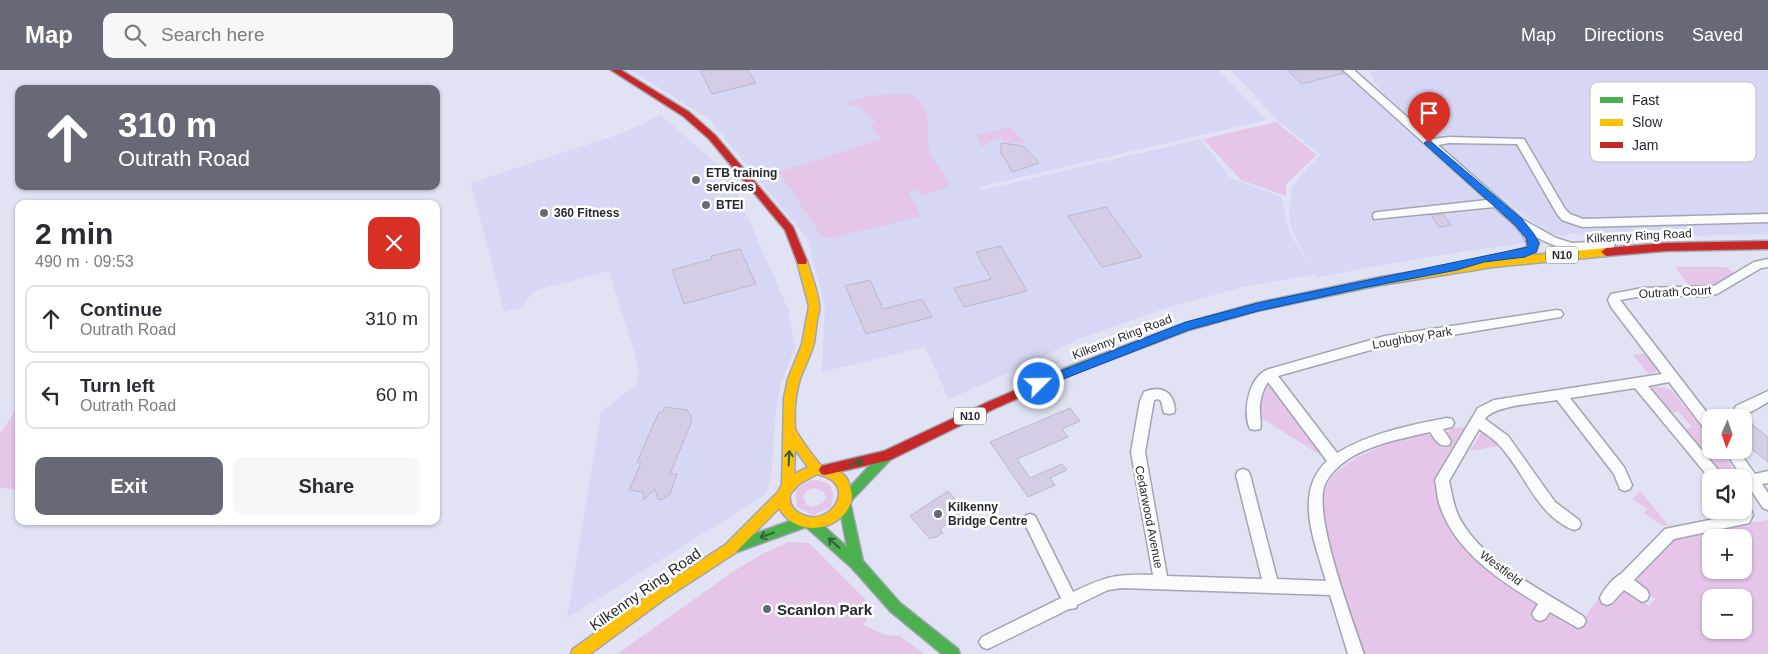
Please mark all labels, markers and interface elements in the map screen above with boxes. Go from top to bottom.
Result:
search box [103,13,453,58]
text: Map [25,21,73,48]
icon: search [121,21,149,49]
text: Search here [161,24,265,45]
text: Map [1521,25,1556,45]
text: Directions [1584,25,1664,45]
text: Saved [1692,25,1743,45]
legend [1590,82,1756,162]
pin [1408,92,1450,143]
text: Fast [1632,92,1659,108]
icon: arrive [1415,99,1443,127]
icon: ahead [35,105,100,170]
text: 310 m [118,105,217,144]
text: Slow [1632,114,1663,130]
text: Jam [1632,137,1658,153]
text: Outrath Road [118,146,250,171]
place label: ETB training services [706,166,777,194]
marker: ETB training services [690,174,702,186]
place label: BTEI [716,198,743,212]
marker: BTEI [700,199,712,211]
place label: 360 Fitness [554,206,620,220]
marker: 360 Fitness [538,207,550,219]
text: 2 min [35,217,113,250]
button: close [368,217,420,269]
street label: Kilkenny Ring Road [1586,226,1692,246]
road number: N10 [1546,246,1578,264]
text: 490 m · 09:53 [35,253,134,270]
street label: Outrath Court [1638,283,1712,301]
text: Continue [80,299,162,320]
icon: ahead [37,305,65,333]
text: 310 m [365,308,418,329]
street label: Kilkenny Ring Road [1070,312,1174,362]
text: Outrath Road [80,321,176,338]
street label: Loughboy Park [1371,324,1454,352]
position arrow [1012,357,1064,409]
text: Turn left [80,375,155,396]
icon: left [37,381,65,409]
text: 60 m [376,384,418,405]
text: Outrath Road [80,397,176,414]
road number: N10 [954,408,986,424]
north arrow [1702,409,1752,459]
map controls [1702,409,1752,639]
one-way arrow [785,451,794,467]
button: Exit [35,457,223,515]
button: Share [233,457,420,515]
one-way arrow [847,458,863,467]
street label: Cedarwood Avenue [1132,464,1166,570]
button: sound [1702,469,1752,519]
place label: Kilkenny Bridge Centre [948,500,1028,528]
marker: Kilkenny Bridge Centre [932,508,944,520]
button: + [1702,529,1752,579]
one-way arrow [760,531,775,540]
one-way arrow [827,538,840,549]
street label: Kilkenny Ring Road [586,544,704,634]
street label: Westfield [1477,548,1525,588]
button: − [1702,589,1752,639]
place label: Scanlon Park [777,601,873,618]
marker: Scanlon Park [761,603,773,615]

